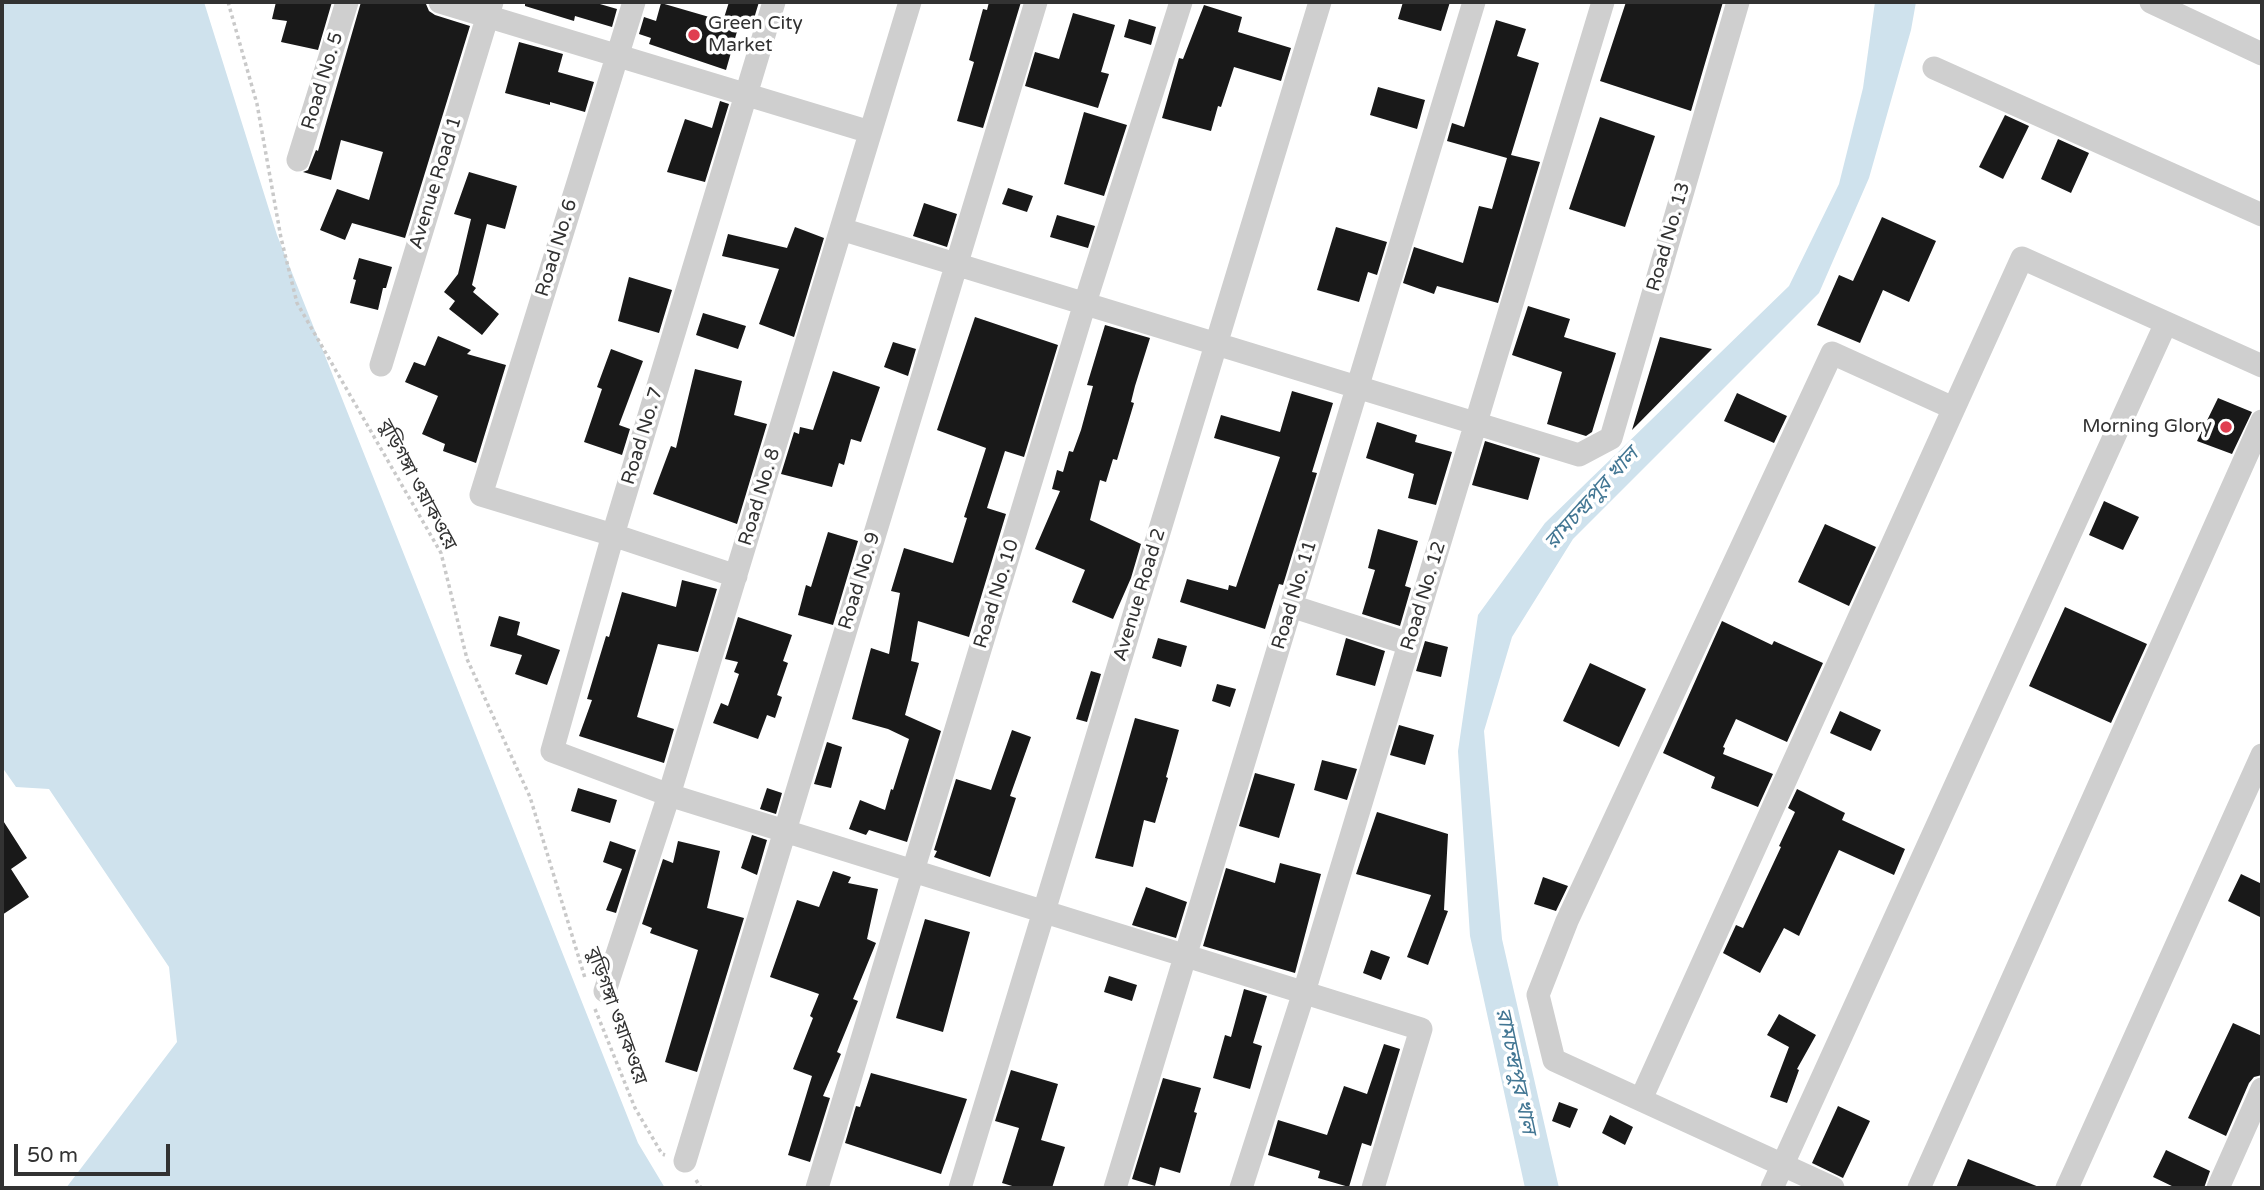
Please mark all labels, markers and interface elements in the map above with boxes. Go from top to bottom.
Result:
place label: Green City Market [708,13,803,57]
marker: Green City Market [686,27,702,43]
street label: Road No. 5 [297,29,349,133]
street label: Avenue Road 1 [405,114,467,252]
street label: Road No. 13 [1642,180,1696,294]
street label: Road No. 6 [531,196,583,300]
street label: Road No. 7 [617,384,669,488]
street label: বুড়িগঙ্গা ওয়াকওয়ে [373,416,461,554]
place label: Morning Glory [2082,416,2212,438]
marker: Morning Glory [2218,419,2234,435]
water label: রামচন্দ্রপুর খাল [1540,443,1644,555]
street label: Road No. 8 [734,445,786,549]
street label: Avenue Road 2 [1109,526,1171,664]
street label: Road No. 9 [834,529,886,633]
street label: Road No. 10 [970,537,1024,651]
street label: Road No. 11 [1268,538,1322,652]
street label: Road No. 12 [1397,539,1451,653]
street label: বুড়িগঙ্গা ওয়াকওয়ে [581,944,651,1088]
water label: রামচন্দ্রপুর খাল [1489,1006,1541,1136]
scale bar [18,1130,173,1174]
text: 50 m [27,1143,78,1168]

